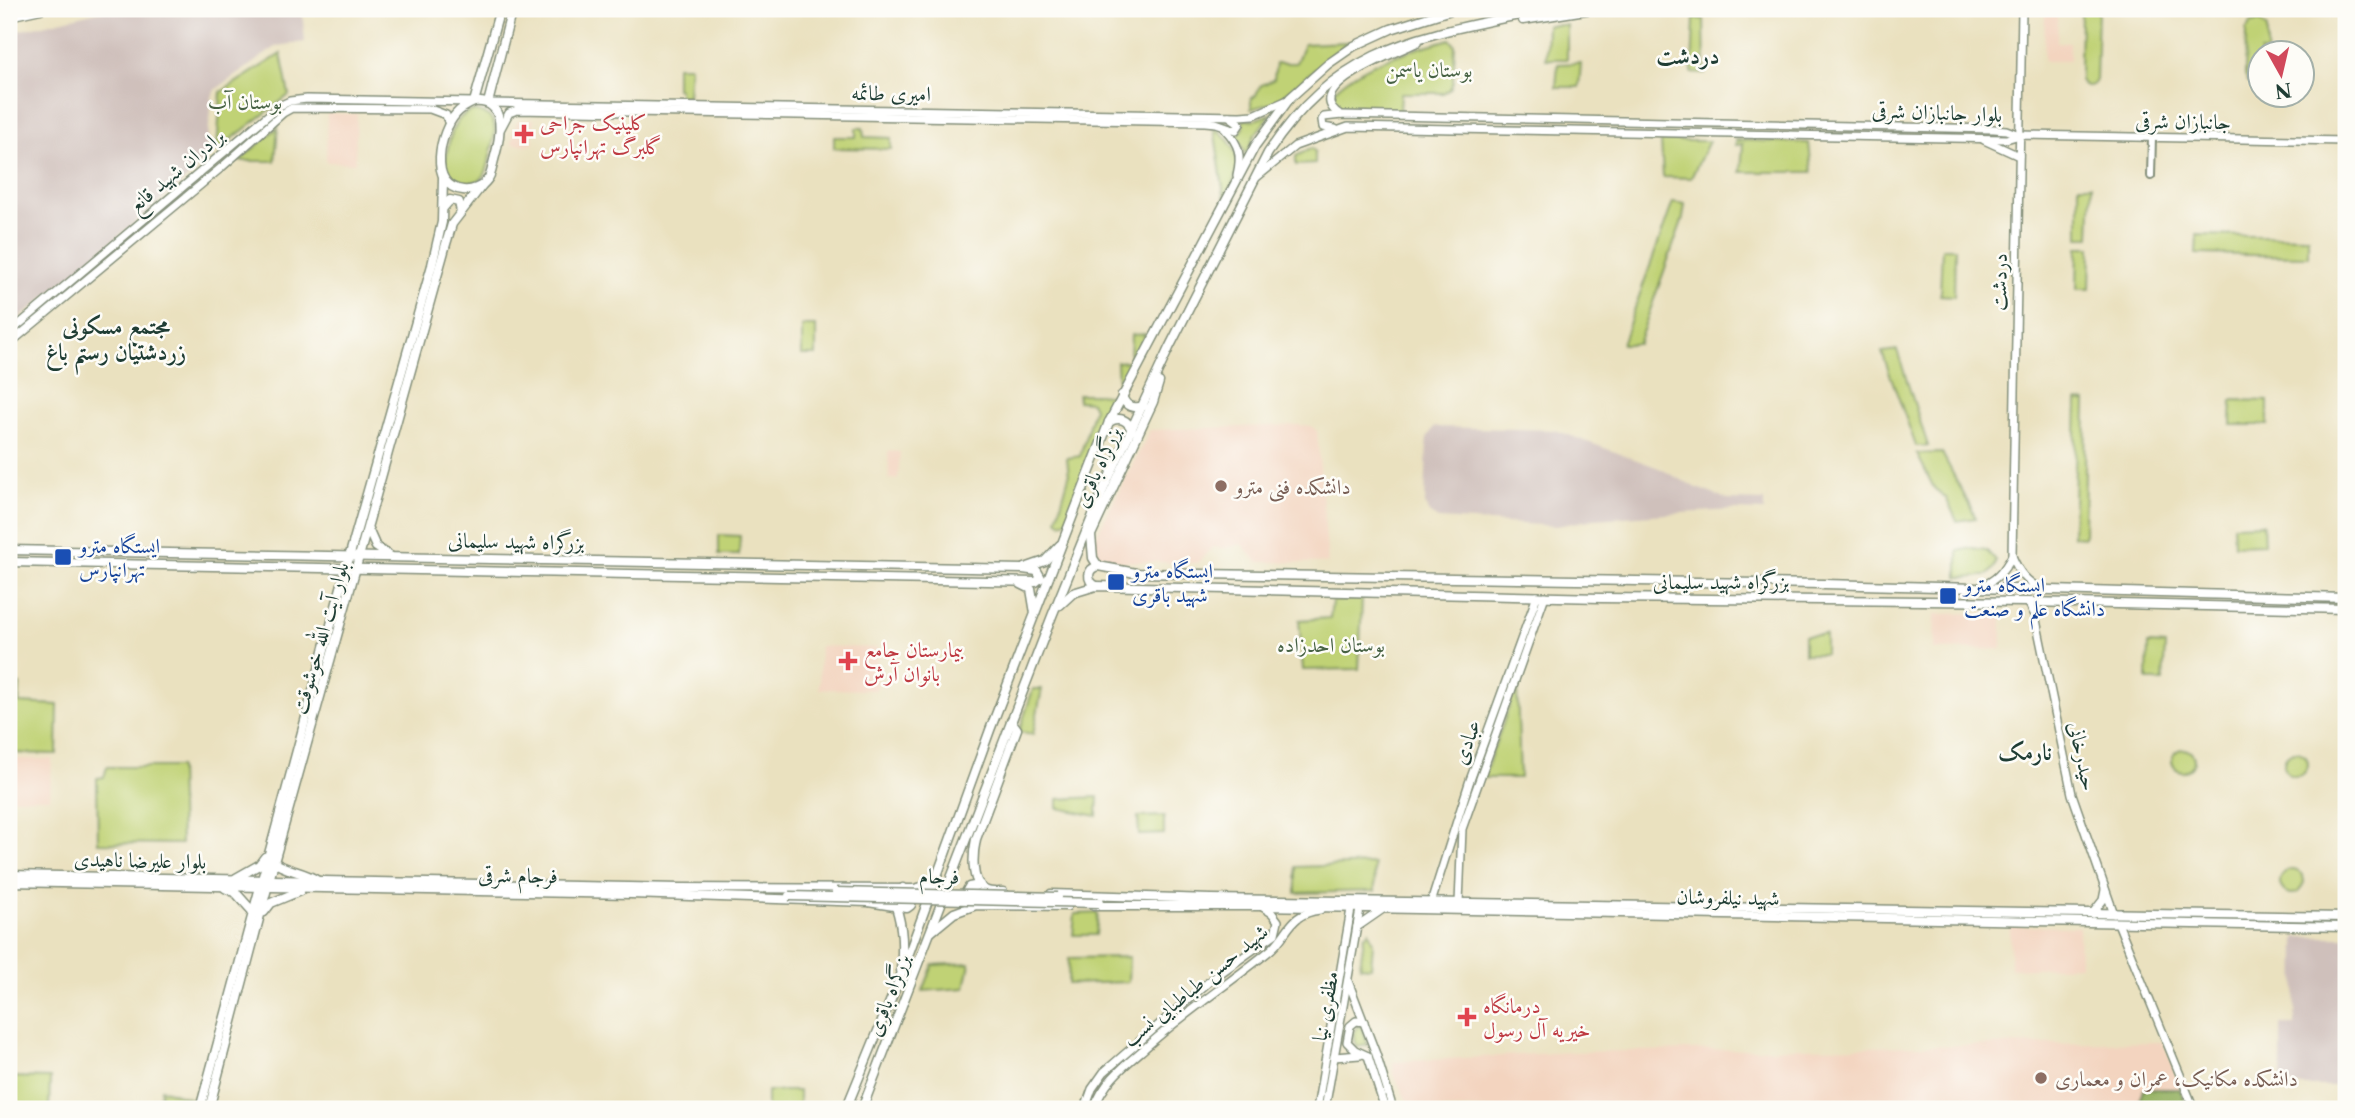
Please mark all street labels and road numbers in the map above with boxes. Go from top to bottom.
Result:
street label: امیری طائمه [851,80,931,106]
street label: بلوار جانبازان شرقی [1871,97,2003,129]
street label: جانبازان شرقی [2135,108,2231,136]
street label: برادران شهید قانع [123,123,234,223]
street label: دردشت [1986,253,2012,311]
street label: بزرگراه باقری [1067,422,1127,512]
street label: بزرگراه شهید سلیمانی [448,526,585,557]
street label: بلوار آیت الله خوشوقت [282,558,355,718]
street label: بزرگراه شهید سلیمانی [1653,568,1790,596]
street label: عبادی [1446,716,1486,768]
street label: حیدرخانی [2063,719,2103,793]
street label: بلوار علیرضا ناهیدی [73,846,207,875]
street label: فرجام شرقی [478,862,558,894]
street label: فرجام [918,863,959,895]
street label: شهید نیلفروشان [1676,884,1780,912]
street label: شهید حسن طباطبایی نسب [1117,919,1274,1053]
street label: بزرگراه باقری [860,950,916,1040]
street label: مظفری نیا [1307,969,1344,1043]

